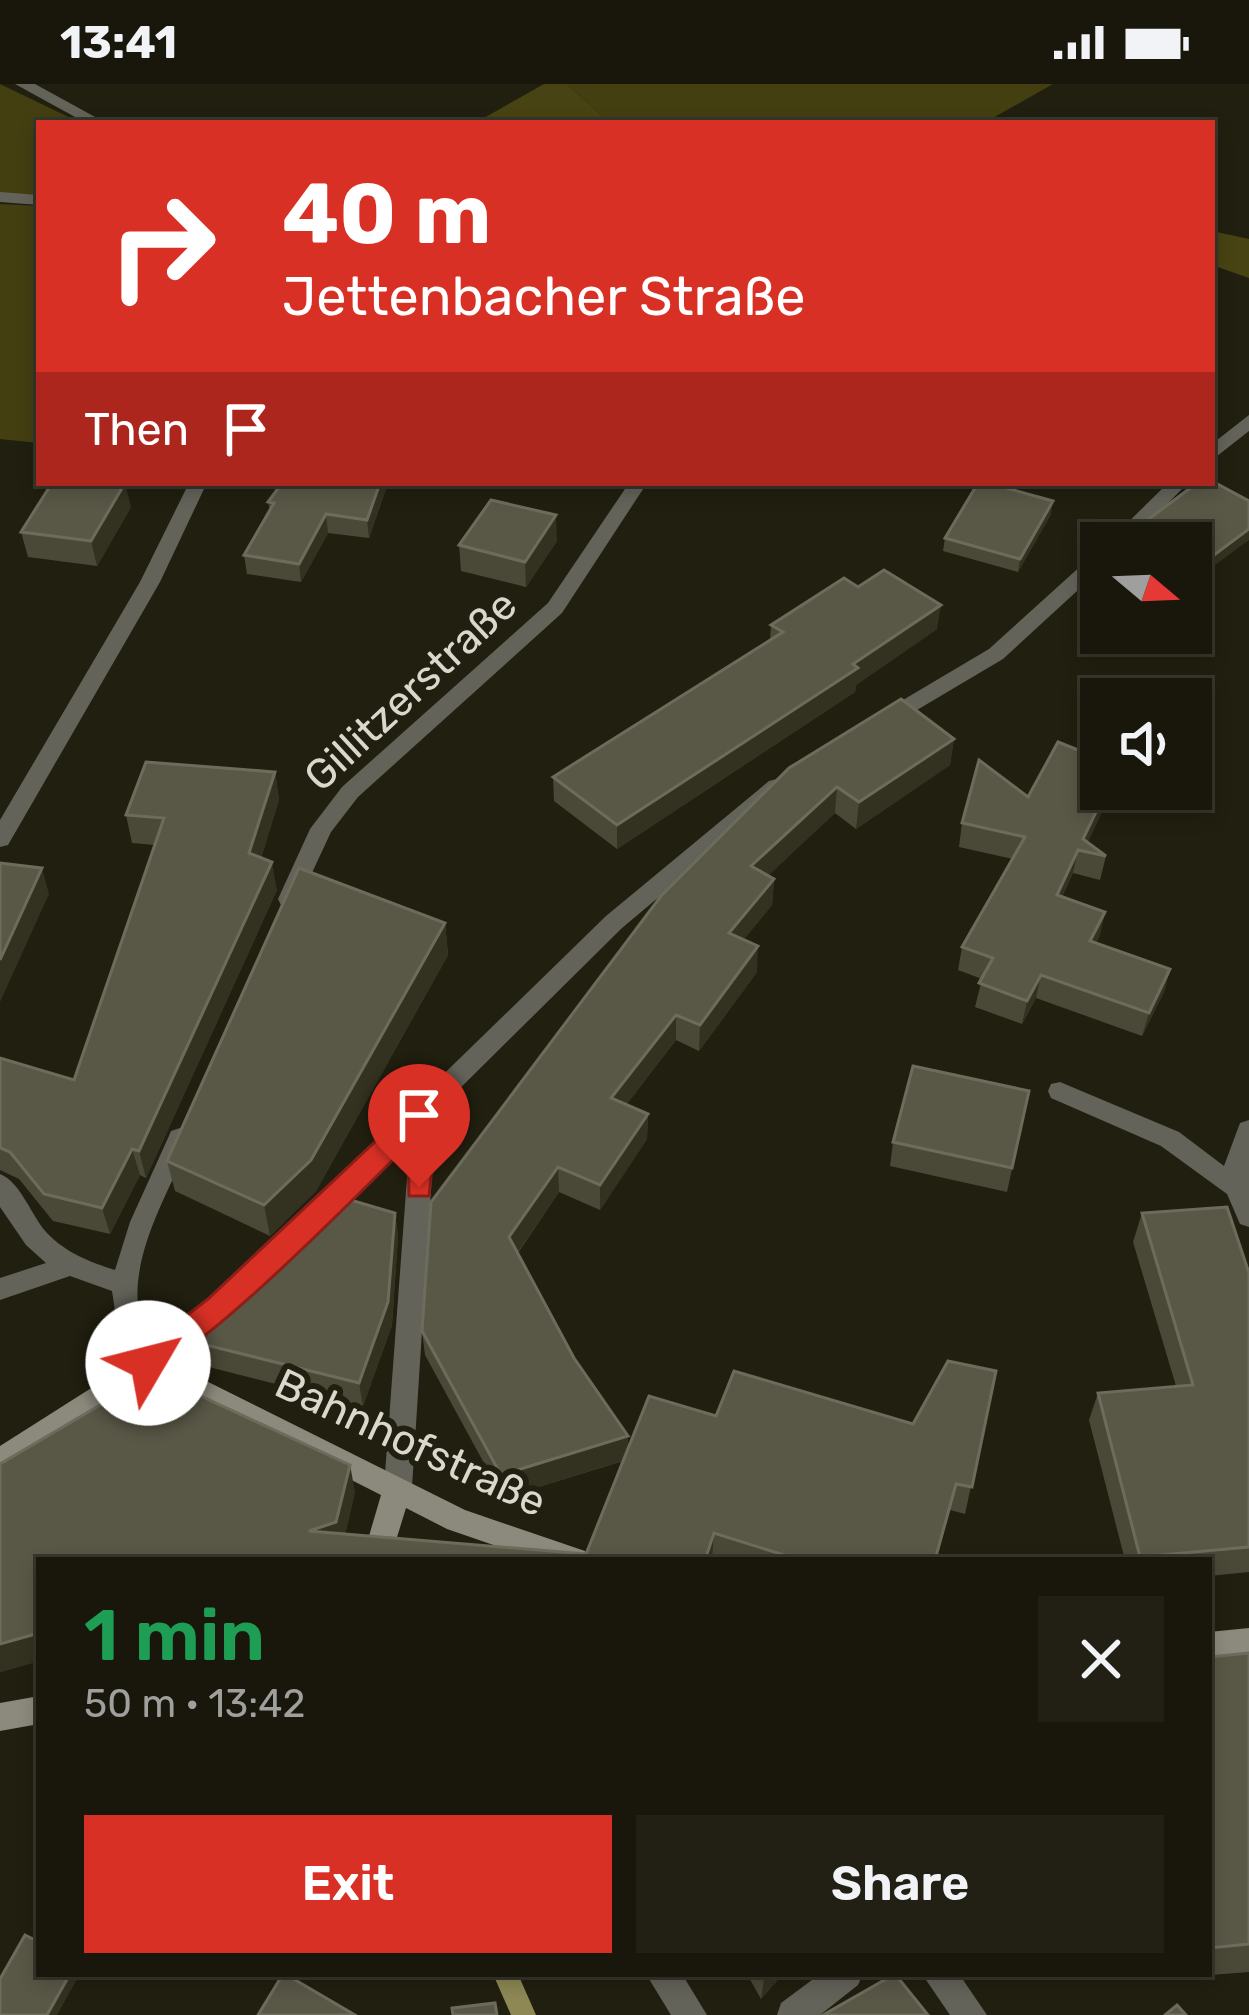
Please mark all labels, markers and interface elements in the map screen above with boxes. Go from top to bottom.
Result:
text: 13:41 [60,16,177,69]
text: 40 m [282,164,491,264]
icon: right [84,168,240,324]
text: Jettenbacher Straße [282,265,806,329]
icon: arrive [213,396,279,462]
text: Then [84,403,189,456]
north arrow [1080,522,1212,654]
map controls [1080,522,1212,810]
street label: Gillitzerstraße [294,580,527,802]
button: sound [1080,678,1212,810]
pin [368,1064,470,1187]
icon: arrive [386,1082,452,1148]
position arrow [85,1300,211,1426]
street label: Bahnhofstraße [267,1358,554,1527]
text: 1 min [84,1593,265,1678]
button: close [1038,1596,1164,1722]
text: 50 m · 13:42 [84,1681,305,1727]
button: Exit [84,1815,612,1953]
button: Share [636,1815,1164,1953]

